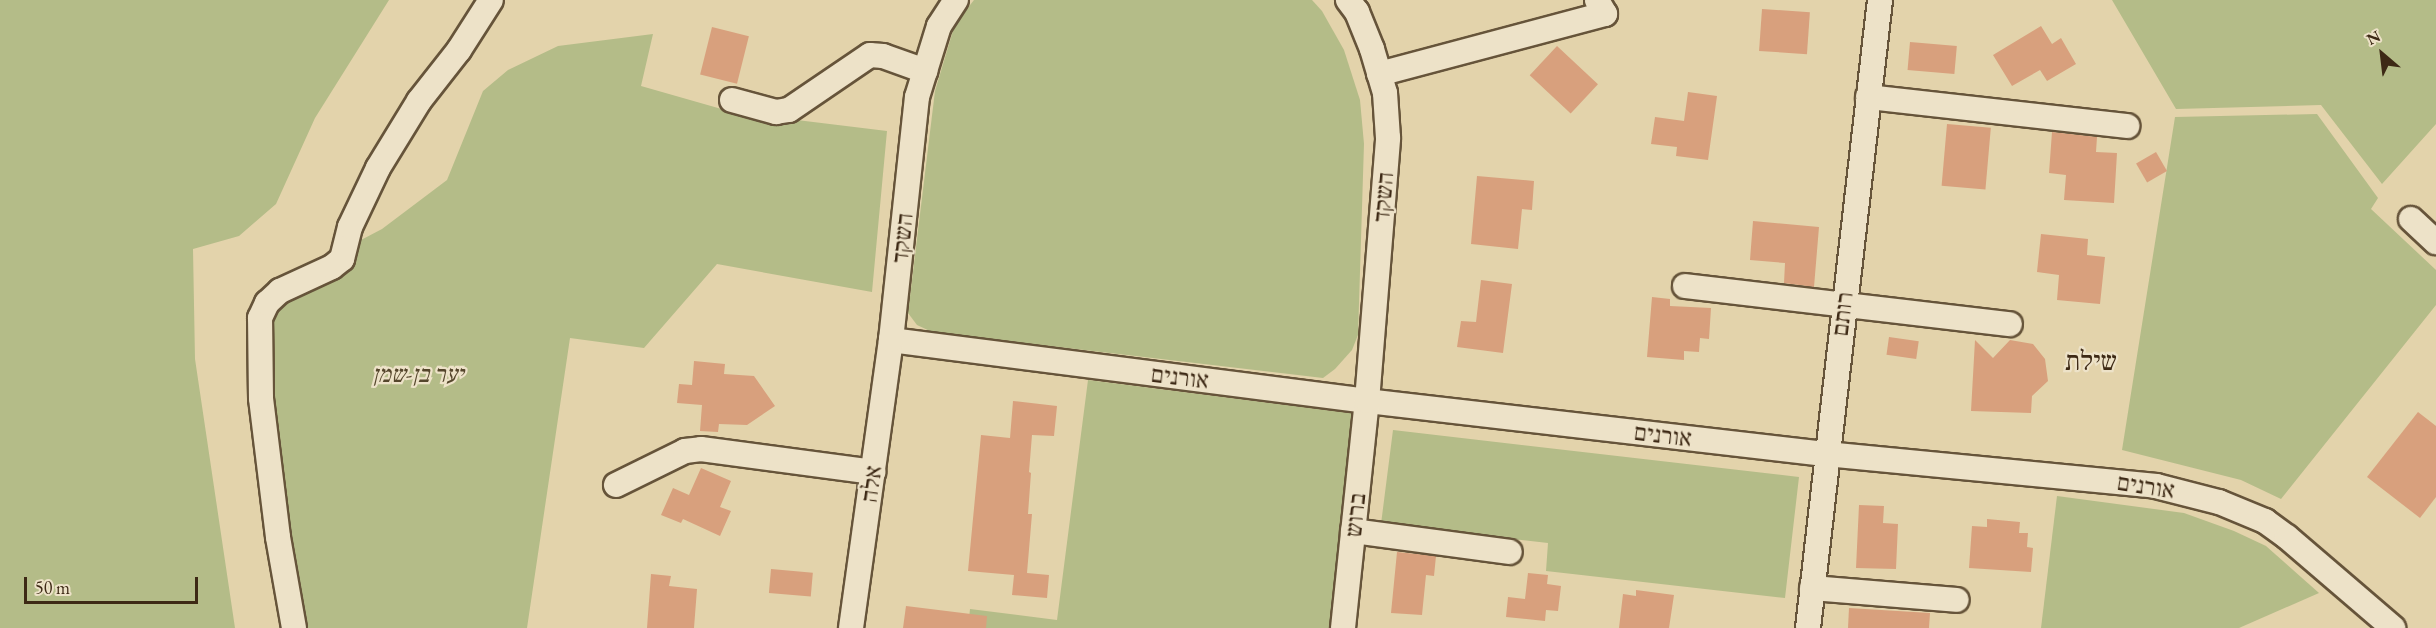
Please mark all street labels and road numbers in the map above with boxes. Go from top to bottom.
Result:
street label: השקד [1366,171,1400,223]
street label: השקד [885,212,919,264]
street label: רותם [1825,290,1859,338]
street label: אורנים [1149,359,1211,395]
street label: אורנים [1632,417,1694,453]
street label: אלה [854,464,888,504]
street label: אורנים [2115,467,2177,505]
street label: ברוש [1338,491,1372,539]

